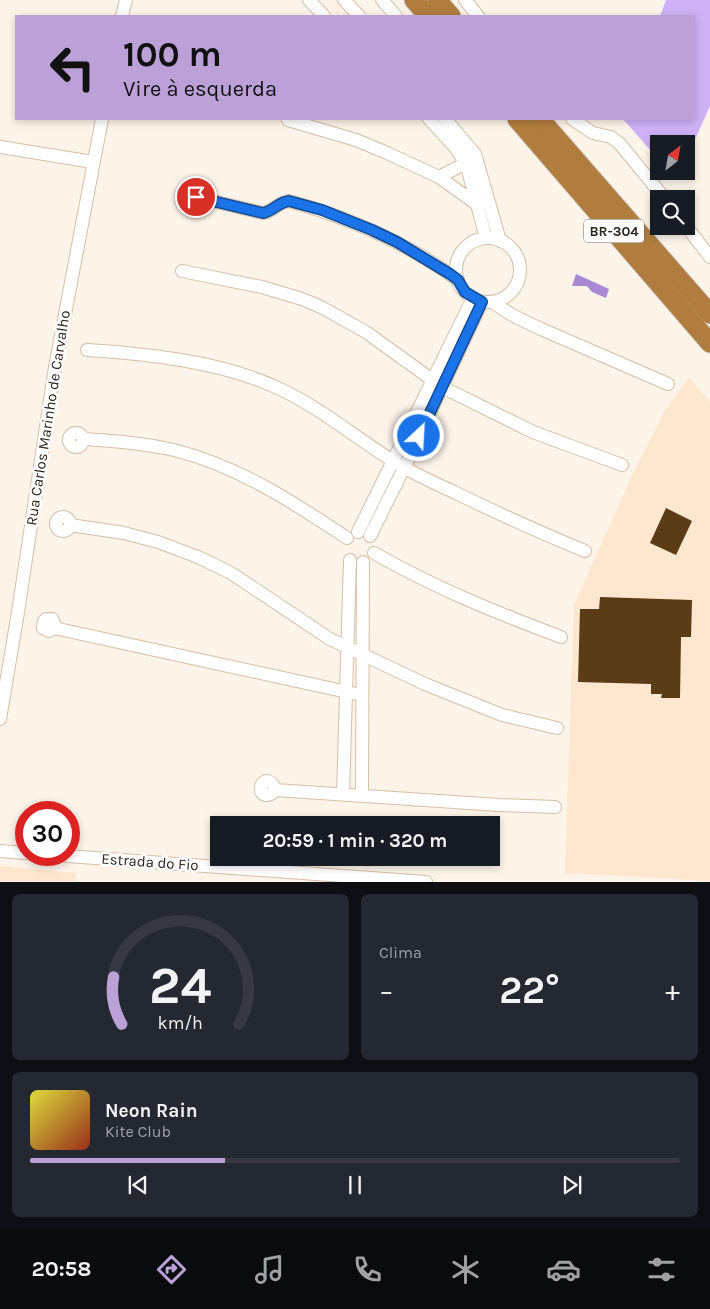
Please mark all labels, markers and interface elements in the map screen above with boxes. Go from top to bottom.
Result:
text: 100 m [123,34,222,75]
icon: left [40,35,105,100]
text: Vire à esquerda [123,76,277,102]
north arrow [650,135,695,180]
map controls [650,135,695,235]
pin [175,176,217,218]
icon: arrive [182,183,210,211]
button: search [650,190,695,235]
road number: BR-304 [584,220,644,242]
street label: Rua Carlos Marinho de Carvalho [22,309,74,527]
position arrow [392,409,444,461]
speed limit sign: 30 [15,801,80,866]
text: 20:59 · 1 min · 320 m [263,830,447,852]
street label: Estrada do Fio [101,850,199,874]
text: Clima [379,943,422,962]
text: 24 [149,955,212,1016]
text: 22° [499,968,560,1013]
text: − [379,974,394,1007]
text: + [665,974,680,1007]
text: km/h [158,1013,203,1034]
text: Neon Rain [105,1100,198,1122]
text: Kite Club [105,1122,171,1141]
icon: previous [124,1171,152,1199]
icon: pause [341,1171,369,1199]
icon: next [558,1171,586,1199]
icon: directions [154,1252,189,1287]
icon: music [252,1252,287,1287]
icon: phone [350,1252,385,1287]
icon: climate [448,1252,483,1287]
icon: car [546,1252,581,1287]
icon: filters [644,1252,679,1287]
text: 20:58 [31,1256,92,1282]

